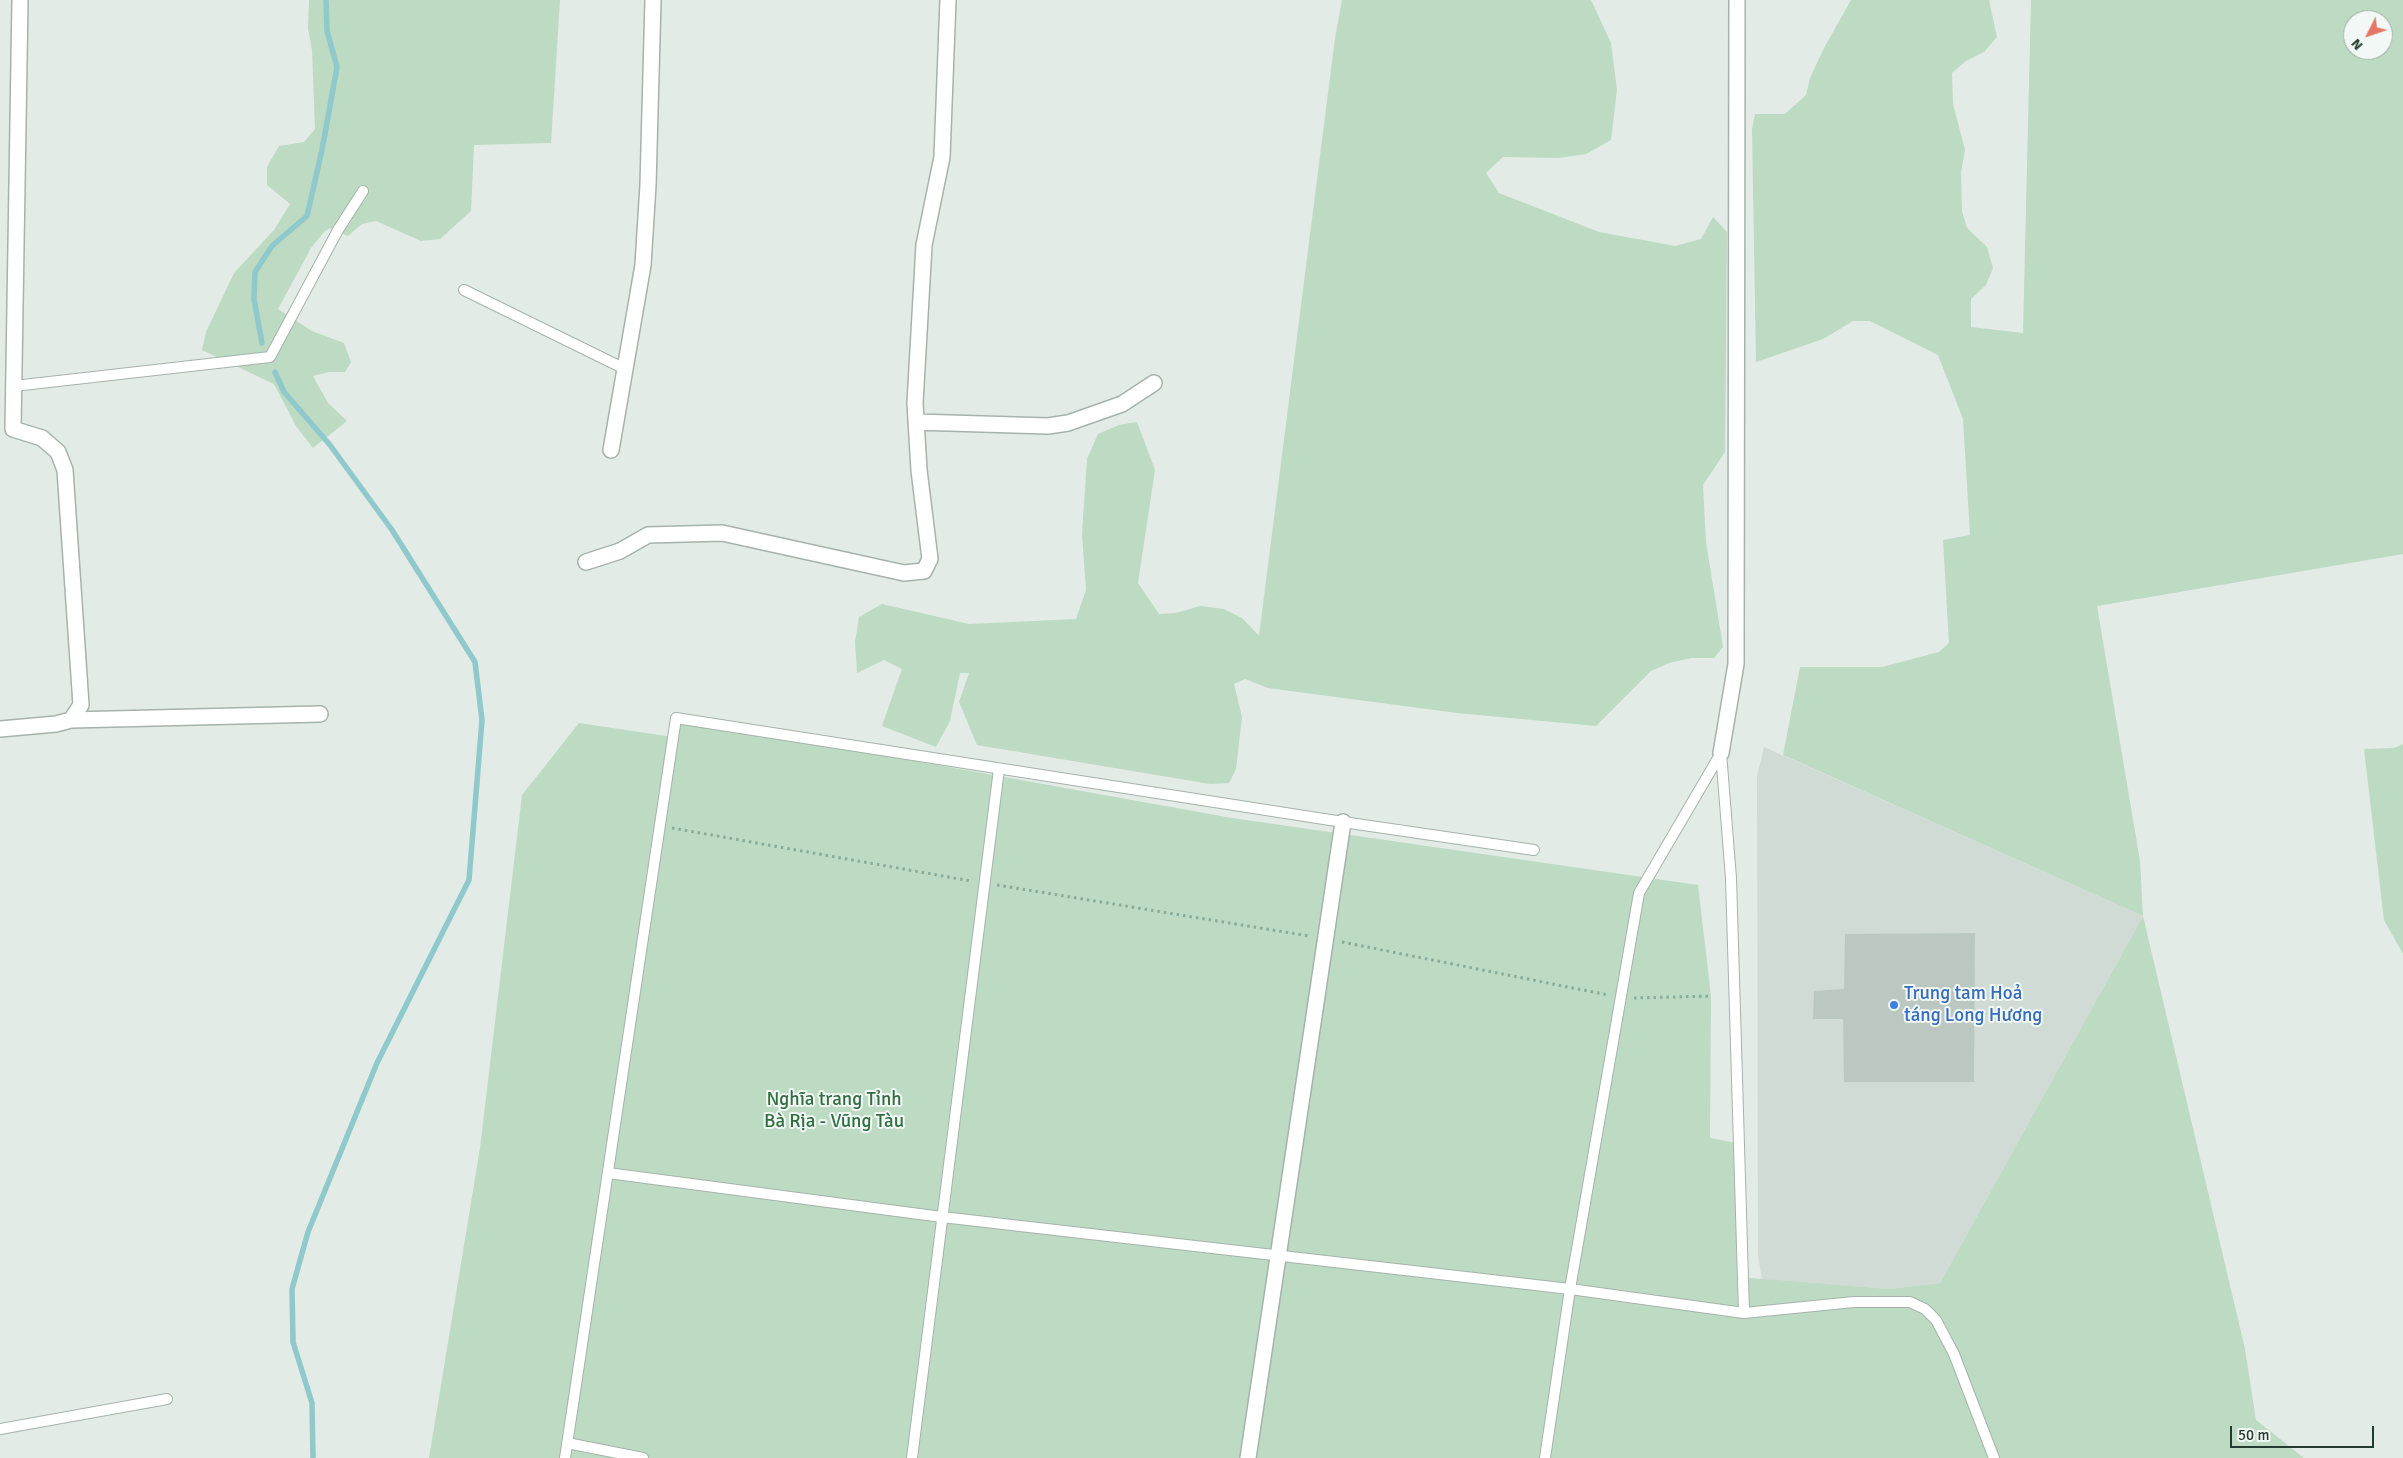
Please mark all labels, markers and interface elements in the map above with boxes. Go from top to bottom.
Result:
north arrow [2343,10,2393,60]
text: N [2347,35,2367,54]
place label: Trung tam Hoả táng Long Hương [1904,983,2042,1027]
marker: Trung tam Hoả táng Long Hương [1888,999,1900,1011]
park label: Nghĩa trang Tỉnh Bà Rịa - Vũng Tàu [764,1089,904,1133]
scale bar [2233,1416,2377,1448]
text: 50 m [2238,1426,2269,1444]

